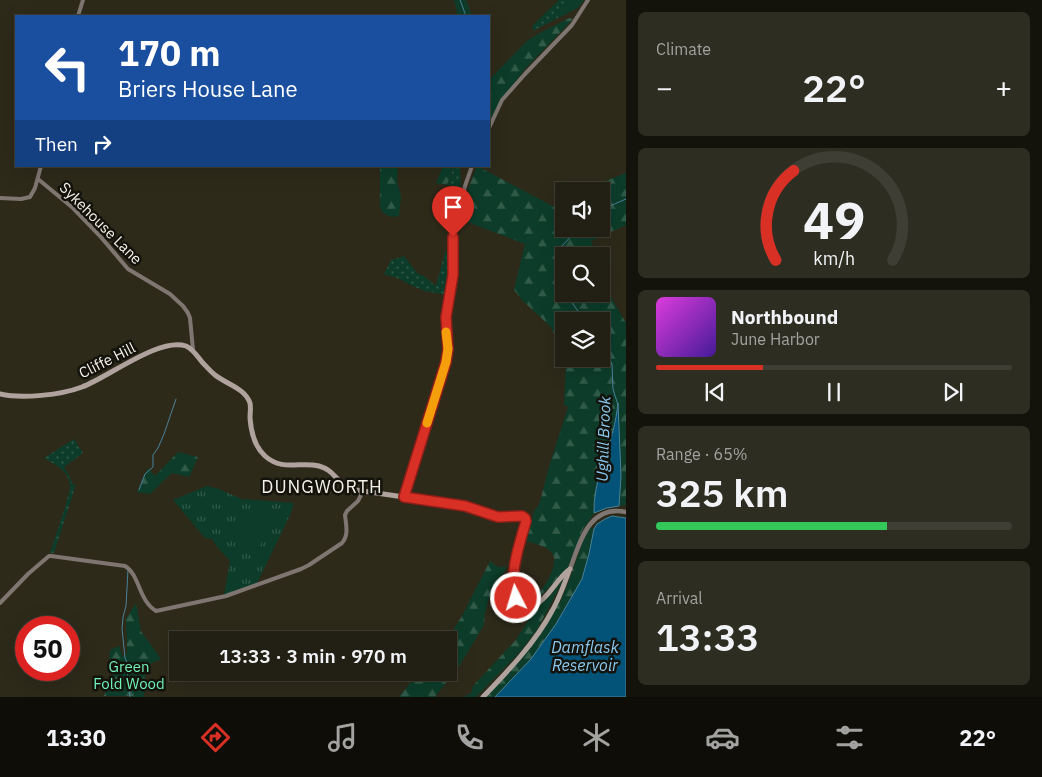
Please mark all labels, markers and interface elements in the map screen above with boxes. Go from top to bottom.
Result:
text: 170 m [118,30,221,76]
icon: left [35,35,100,100]
text: Climate [656,39,711,59]
text: 22° [802,63,866,112]
text: − [656,69,673,106]
text: + [995,69,1012,106]
text: Briers House Lane [118,74,298,103]
icon: right [88,130,116,158]
text: Then [35,132,78,156]
street label: Sykehouse Lane [56,178,146,268]
map controls [555,182,610,367]
button: sound [555,182,610,237]
pin [432,186,474,237]
text: 49 [803,186,865,253]
icon: arrive [439,193,467,221]
button: search [555,247,610,302]
text: km/h [813,247,855,270]
text: Northbound [731,305,838,329]
button: layers [555,312,610,367]
text: June Harbor [731,329,820,349]
street label: Cliffe Hill [75,338,139,382]
icon: previous [701,378,729,406]
icon: pause [820,378,848,406]
icon: next [939,378,967,406]
water label: Ughill Brook [592,395,615,482]
text: Range · 65% [656,444,748,464]
text: 325 km [656,468,788,517]
district label: DUNGWORTH [261,475,383,498]
position arrow [489,571,541,623]
text: Arrival [656,588,703,608]
text: 13:33 [656,612,759,661]
speed limit sign: 50 [15,616,80,681]
water label: Damflask Reservoir [551,637,620,675]
text: 13:33 · 3 min · 970 m [219,644,407,668]
park label: Green Fold Wood [93,657,165,693]
icon: directions [198,720,233,755]
icon: music [325,720,360,755]
icon: phone [452,720,487,755]
icon: climate [579,720,614,755]
icon: car [705,720,740,755]
icon: filters [832,720,867,755]
text: 13:30 [46,723,106,752]
text: 22° [959,723,996,752]

